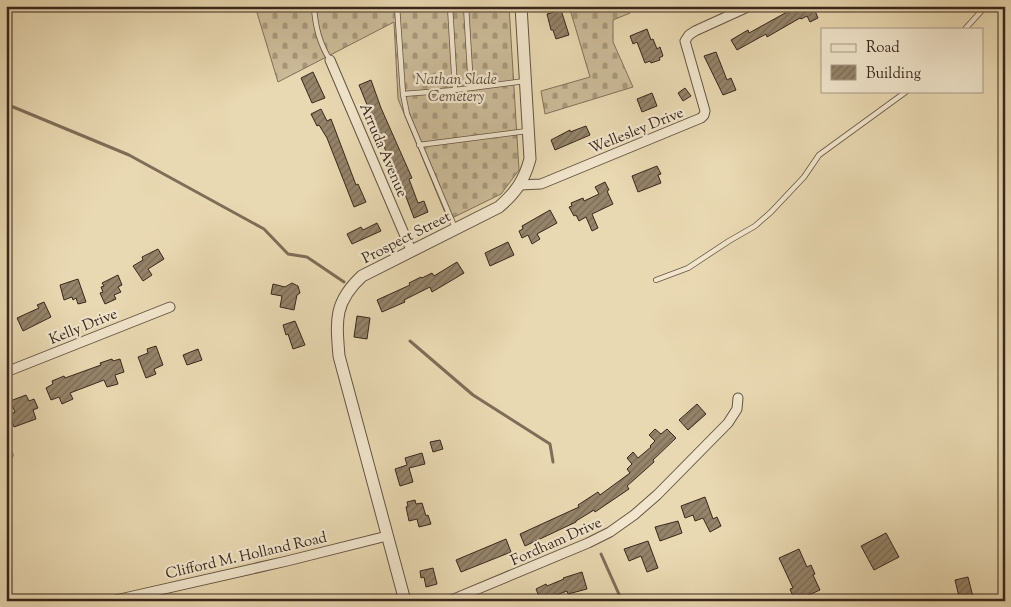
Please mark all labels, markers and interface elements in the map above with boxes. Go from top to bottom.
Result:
legend [821,28,984,92]
text: Road [866,38,900,59]
text: Building [866,64,921,85]
park label: Nathan Slade Cemetery [415,70,497,108]
street label: Arruda Avenue [353,100,412,201]
street label: Wellesley Drive [586,103,687,160]
street label: Prospect Street [359,207,455,270]
street label: Kelly Drive [46,304,121,351]
street label: Fordham Drive [508,513,606,572]
street label: Clifford M. Holland Road [164,528,330,585]

